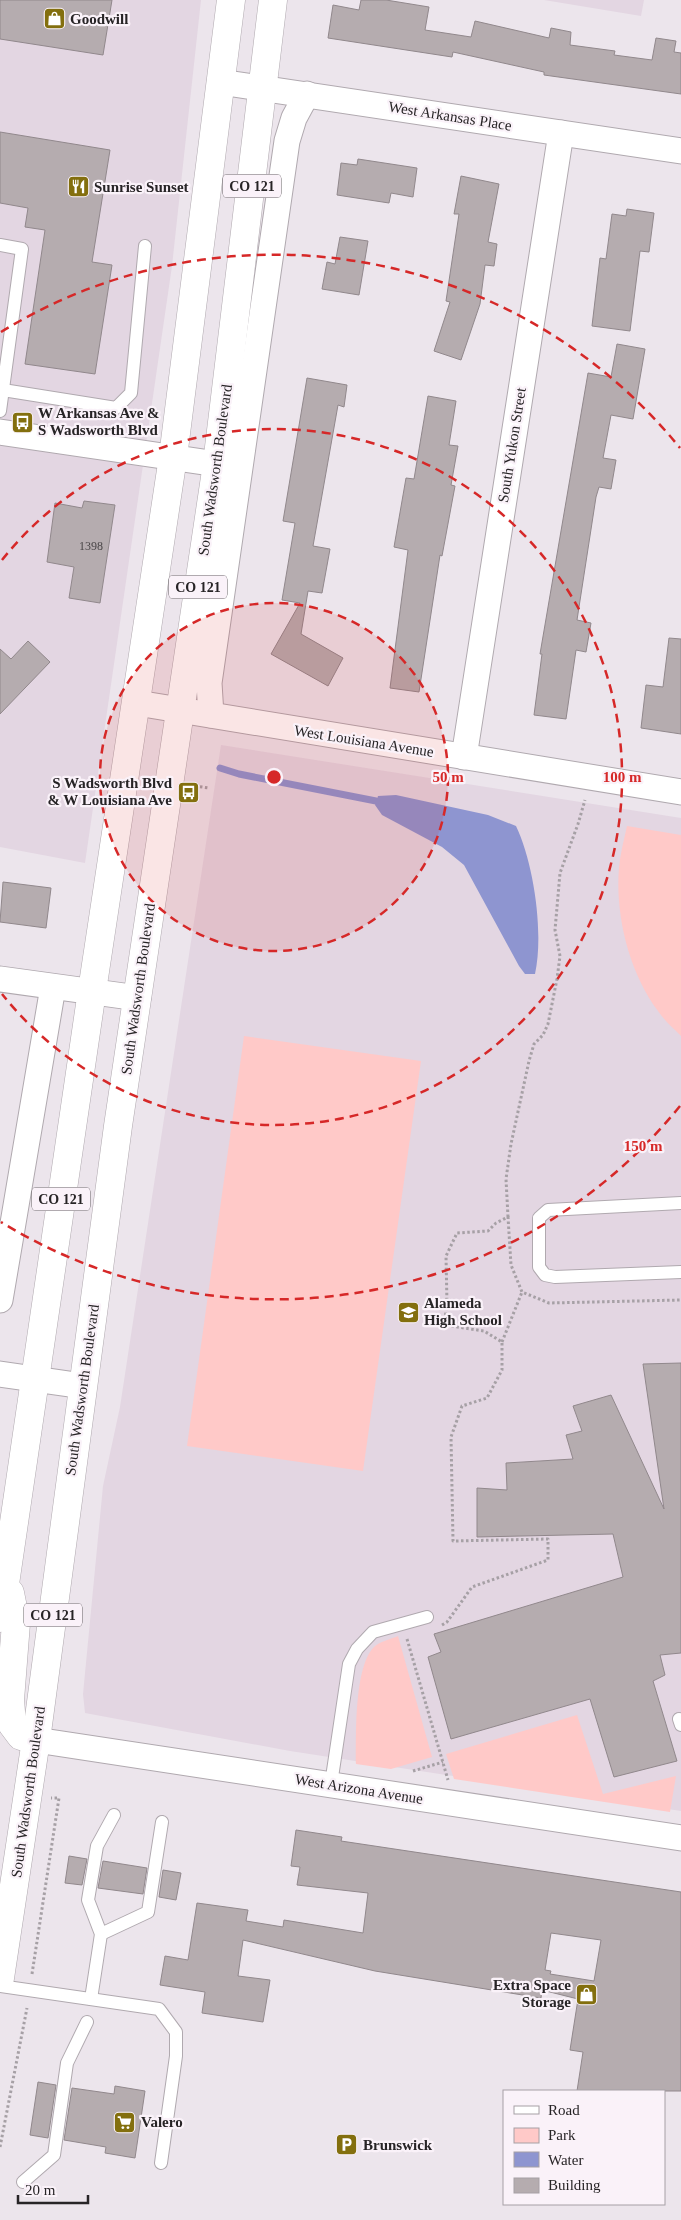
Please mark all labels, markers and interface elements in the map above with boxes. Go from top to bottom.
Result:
shop icon: Goodwill [42,7,66,31]
place label: Goodwill [70,11,128,27]
street label: West Arkansas Place [387,98,513,134]
restaurant icon: Sunrise Sunset [66,175,90,199]
road number: CO 121 [223,175,281,198]
place label: Sunrise Sunset [94,179,189,195]
street label: South Wadsworth Boulevard [195,383,235,557]
street label: South Yukon Street [495,386,529,504]
place label: W Arkansas Ave & S Wadsworth Blvd [38,405,160,438]
bus stop icon: W Arkansas Ave & S Wadsworth Blvd [10,410,34,434]
house number: 1398 [79,539,103,553]
road number: CO 121 [169,576,227,598]
street label: West Louisiana Avenue [293,722,435,760]
centre of rings [265,768,283,786]
text: 50 m [432,769,464,785]
text: 100 m [603,769,642,785]
place label: S Wadsworth Blvd & W Louisiana Ave [47,775,173,808]
bus stop icon: S Wadsworth Blvd & W Louisiana Ave [176,780,200,804]
street label: South Wadsworth Boulevard [118,902,158,1076]
text: 150 m [624,1138,663,1154]
road number: CO 121 [32,1188,90,1210]
place label: Alameda High School [424,1295,502,1328]
school or university icon: Alameda High School [396,1300,420,1324]
street label: South Wadsworth Boulevard [62,1303,102,1477]
road number: CO 121 [24,1604,82,1626]
street label: South Wadsworth Boulevard [8,1705,48,1879]
street label: West Arizona Avenue [294,1771,424,1807]
place label: Extra Space Storage [493,1977,571,2010]
shop icon: Extra Space Storage [575,1982,599,2006]
legend [503,2090,666,2205]
text: Road [548,2102,580,2118]
supermarket icon: Valero [113,2110,137,2134]
place label: Valero [141,2114,183,2130]
text: Park [548,2127,576,2143]
parking icon: Brunswick [335,2133,359,2157]
place label: Brunswick [363,2137,433,2153]
text: Water [548,2152,583,2168]
scale bar [18,2172,88,2204]
text: Building [548,2177,601,2193]
text: 20 m [25,2182,56,2198]

